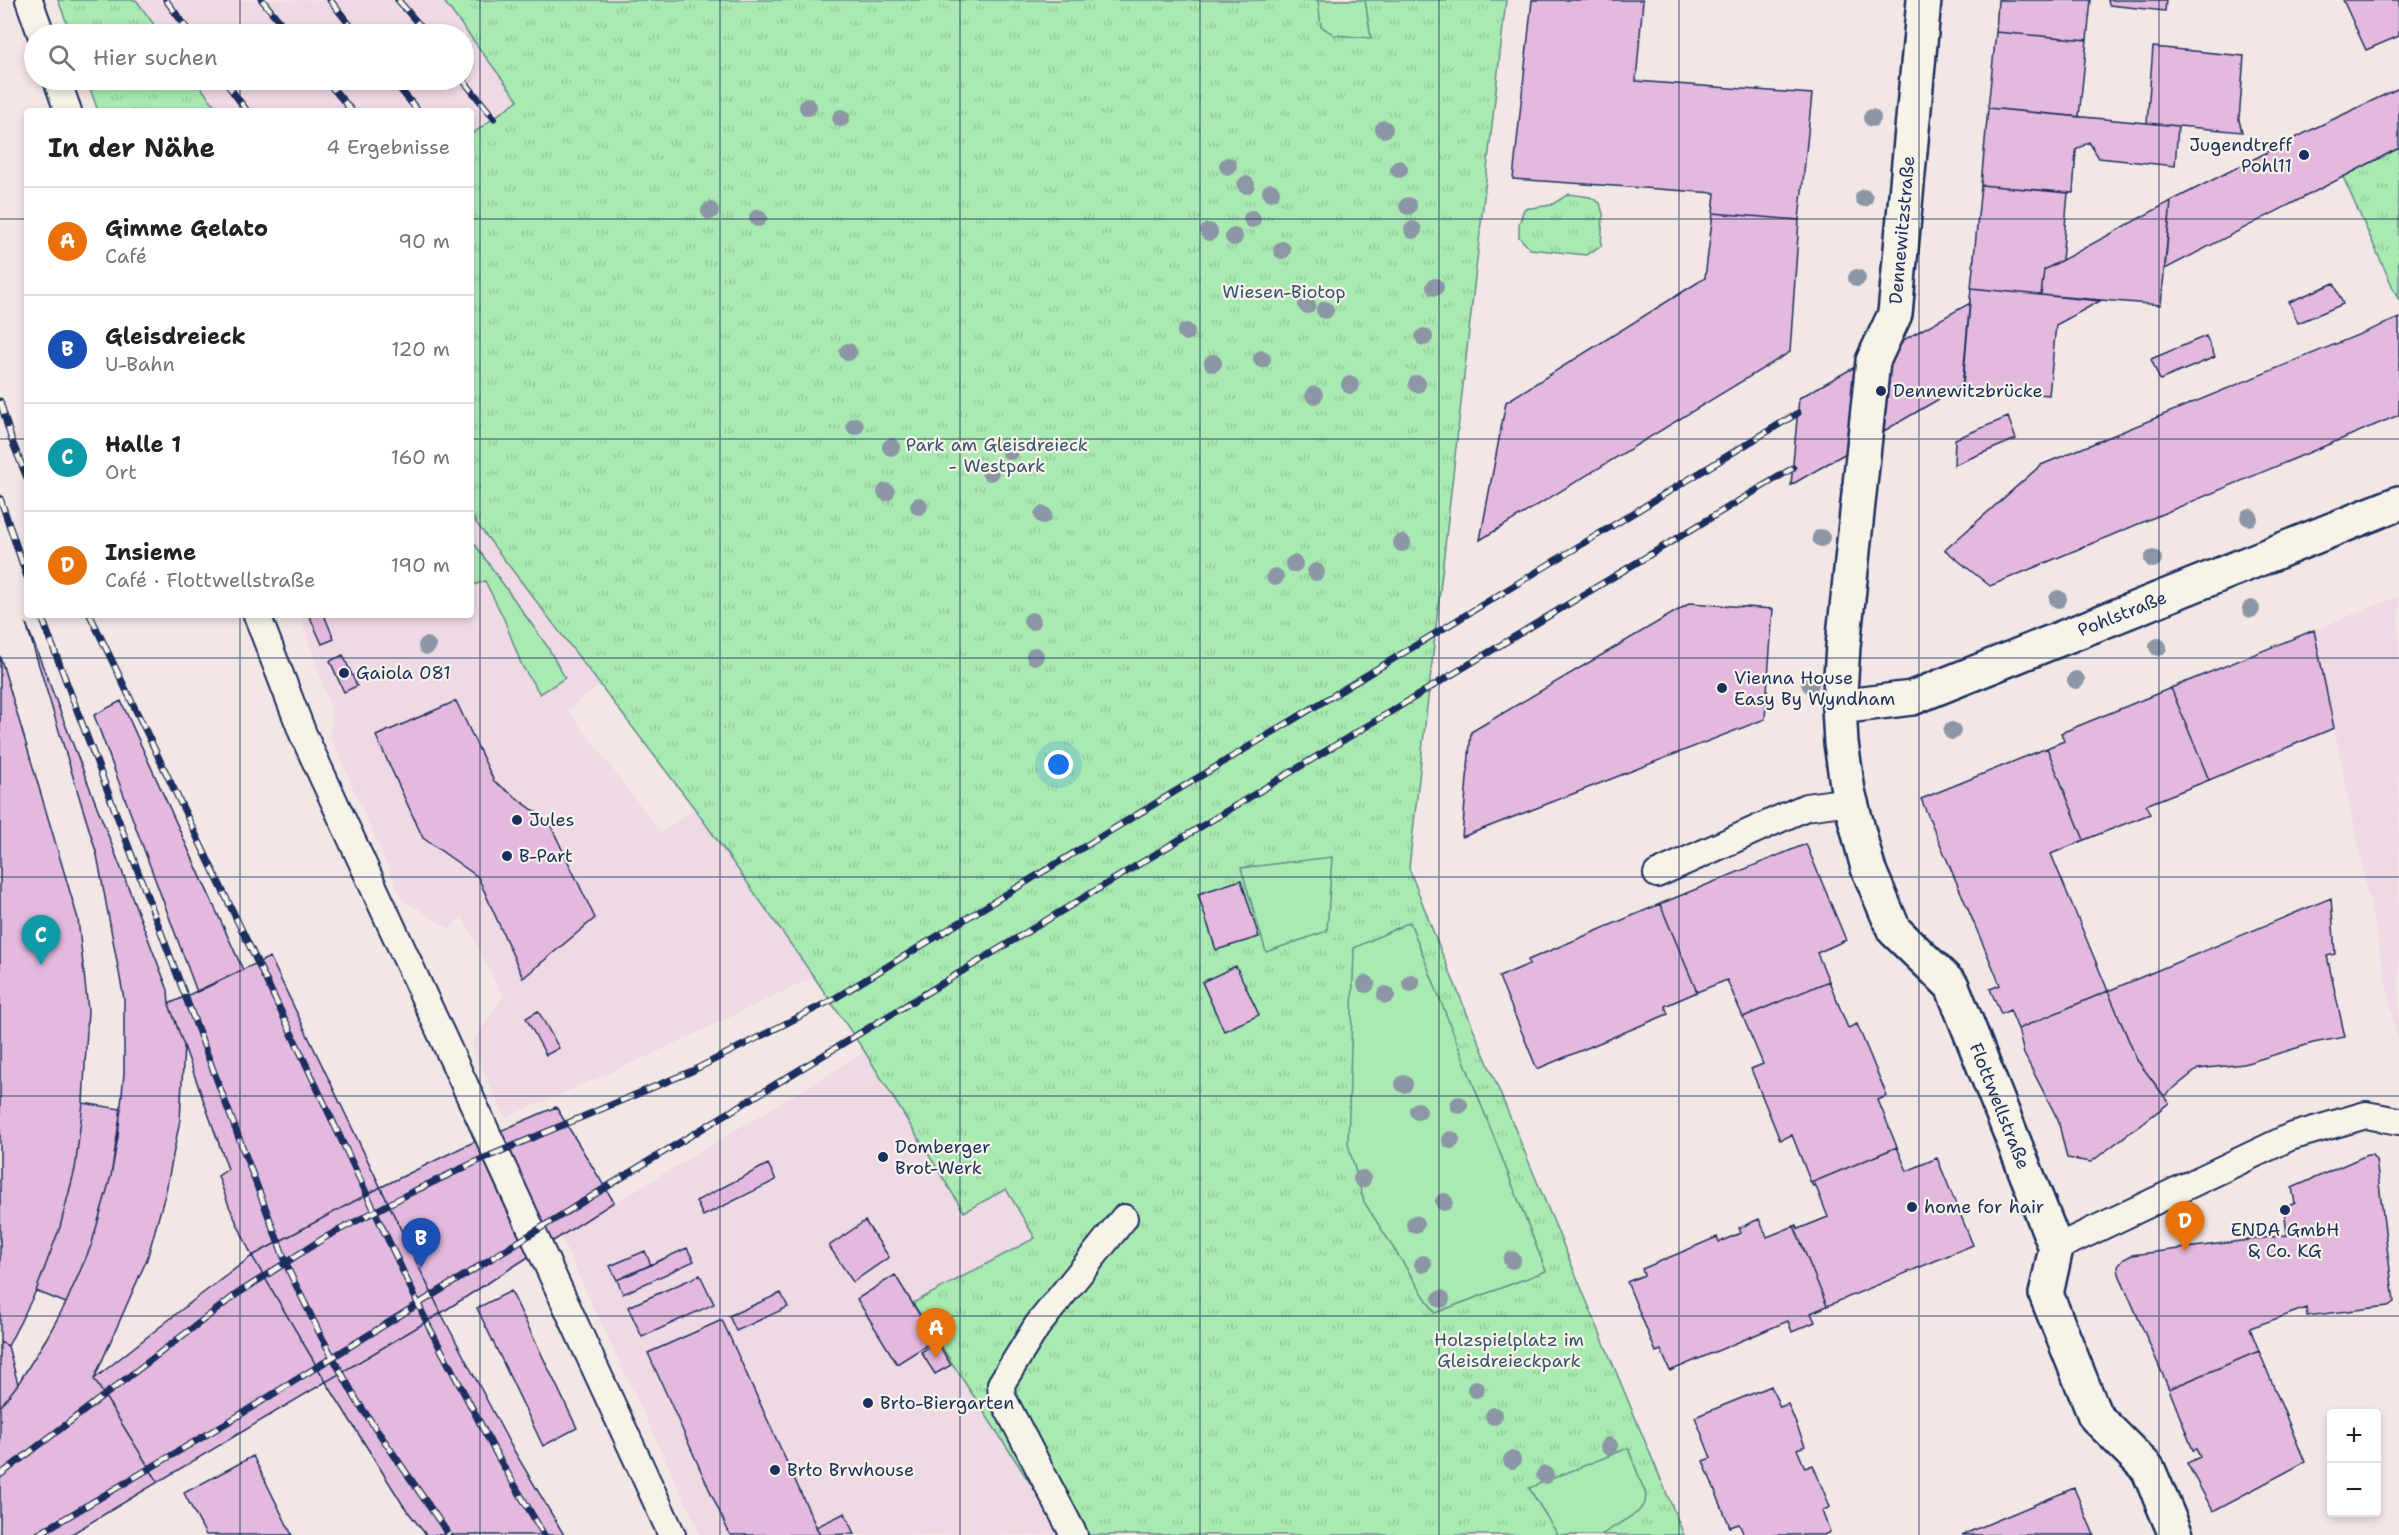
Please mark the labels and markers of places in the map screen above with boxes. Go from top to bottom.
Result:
place label: Jugendtreff Pohl11 [2189,133,2293,178]
marker: Jugendtreff Pohl11 [2297,148,2311,162]
place label: Dennewitzbrücke [1893,379,2043,403]
marker: Dennewitzbrücke [1874,384,1888,398]
place label: Gaiola 081 [356,661,451,685]
marker: Gaiola 081 [337,666,351,680]
place label: Vienna House Easy By Wyndham [1734,666,1895,711]
marker: Vienna House Easy By Wyndham [1715,681,1729,695]
place label: Jules [529,808,574,832]
marker: Jules [510,813,524,827]
place label: B-Part [519,844,573,868]
marker: B-Part [500,849,514,863]
pin: C [22,916,60,965]
place label: Domberger Brot-Werk [895,1135,990,1180]
marker: Domberger Brot-Werk [876,1150,890,1164]
place label: home for hair [1924,1195,2044,1219]
marker: home for hair [1905,1200,1919,1214]
pin: D [2166,1202,2204,1251]
marker: ENDA GmbH & Co. KG [2278,1203,2292,1217]
pin: B [402,1218,440,1268]
place label: ENDA GmbH & Co. KG [2231,1218,2339,1263]
pin: A [916,1308,956,1358]
place label: Brło-Biergarten [880,1391,1014,1415]
marker: Brło-Biergarten [861,1396,875,1410]
place label: Brło Brwhouse [787,1458,914,1482]
marker: Brło Brwhouse [768,1463,782,1477]

